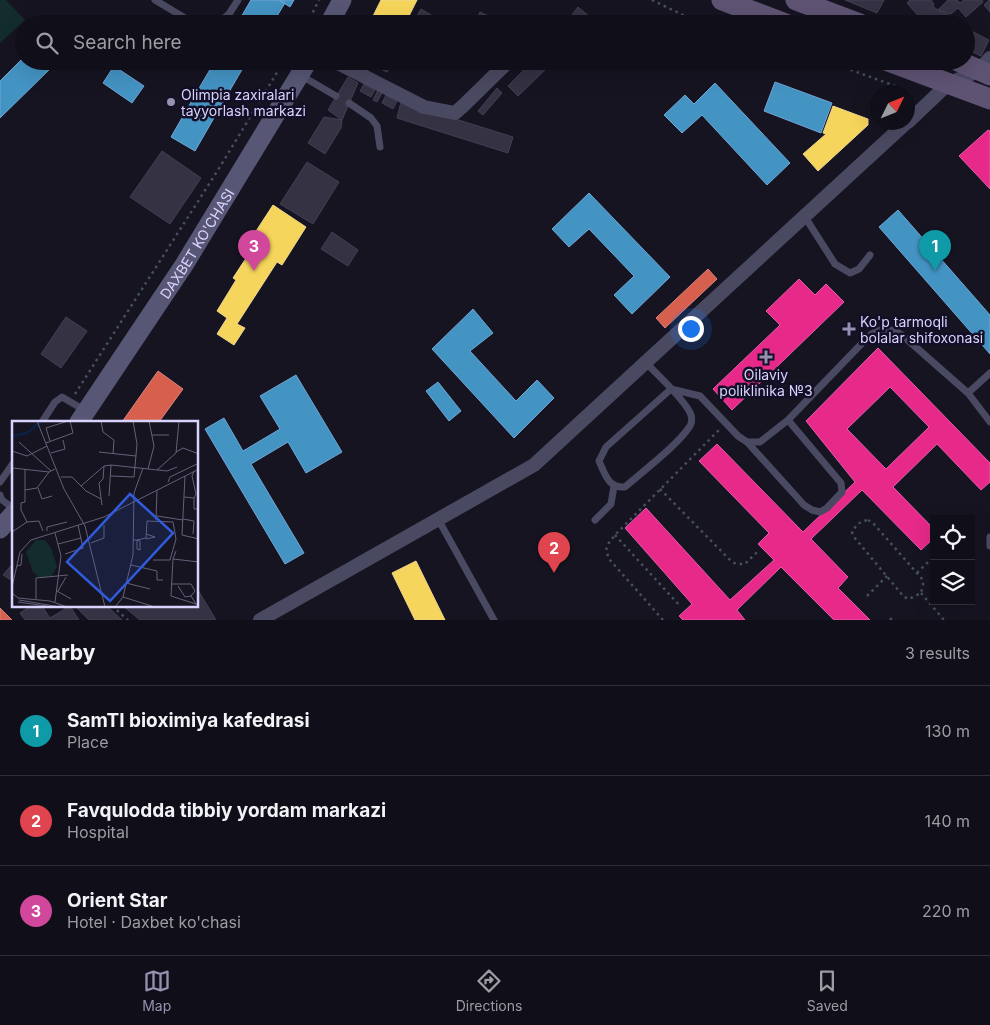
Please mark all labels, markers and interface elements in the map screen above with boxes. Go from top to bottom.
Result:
search box [15,15,975,70]
icon: search [33,29,61,57]
text: Search here [73,31,182,54]
north arrow [870,85,915,130]
place label: Olimpia zaxiralari tayyorlash markazi [181,86,306,119]
marker: Olimpia zaxiralari tayyorlash markazi [165,96,177,108]
street label: DAXBET KO'CHASI [156,185,237,301]
pin: 3 [238,230,270,271]
pin: 1 [919,230,951,271]
place label: Ko'p tarmoqli bolalar shifoxonasi [860,313,983,346]
your location [678,316,704,342]
marker: Ko'p tarmoqli bolalar shifoxonasi [842,322,856,336]
marker: Oilaviy poliklinika №3 [759,350,773,364]
place label: Oilaviy poliklinika №3 [719,366,813,399]
inset map [12,421,199,608]
map controls [930,515,975,605]
button: locate [930,515,975,560]
pin: 2 [538,532,570,573]
button: layers [930,560,975,605]
text: Nearby [20,640,95,665]
text: 3 results [905,643,970,663]
text: SamTI bioximiya kafedrasi [67,709,310,732]
text: 1 [33,721,39,741]
text: 130 m [925,721,970,741]
text: Place [67,732,109,752]
text: Favqulodda tibbiy yordam markazi [67,799,386,822]
text: 2 [31,811,41,831]
text: 140 m [925,811,970,831]
text: Hospital [67,822,129,842]
text: Orient Star [67,889,168,912]
text: 3 [31,901,41,921]
text: 220 m [922,901,970,921]
text: Hotel · Daxbet ko'chasi [67,912,241,932]
tab: Map [142,967,171,1014]
tab: Directions [456,967,522,1014]
tab: Saved [807,967,848,1014]

